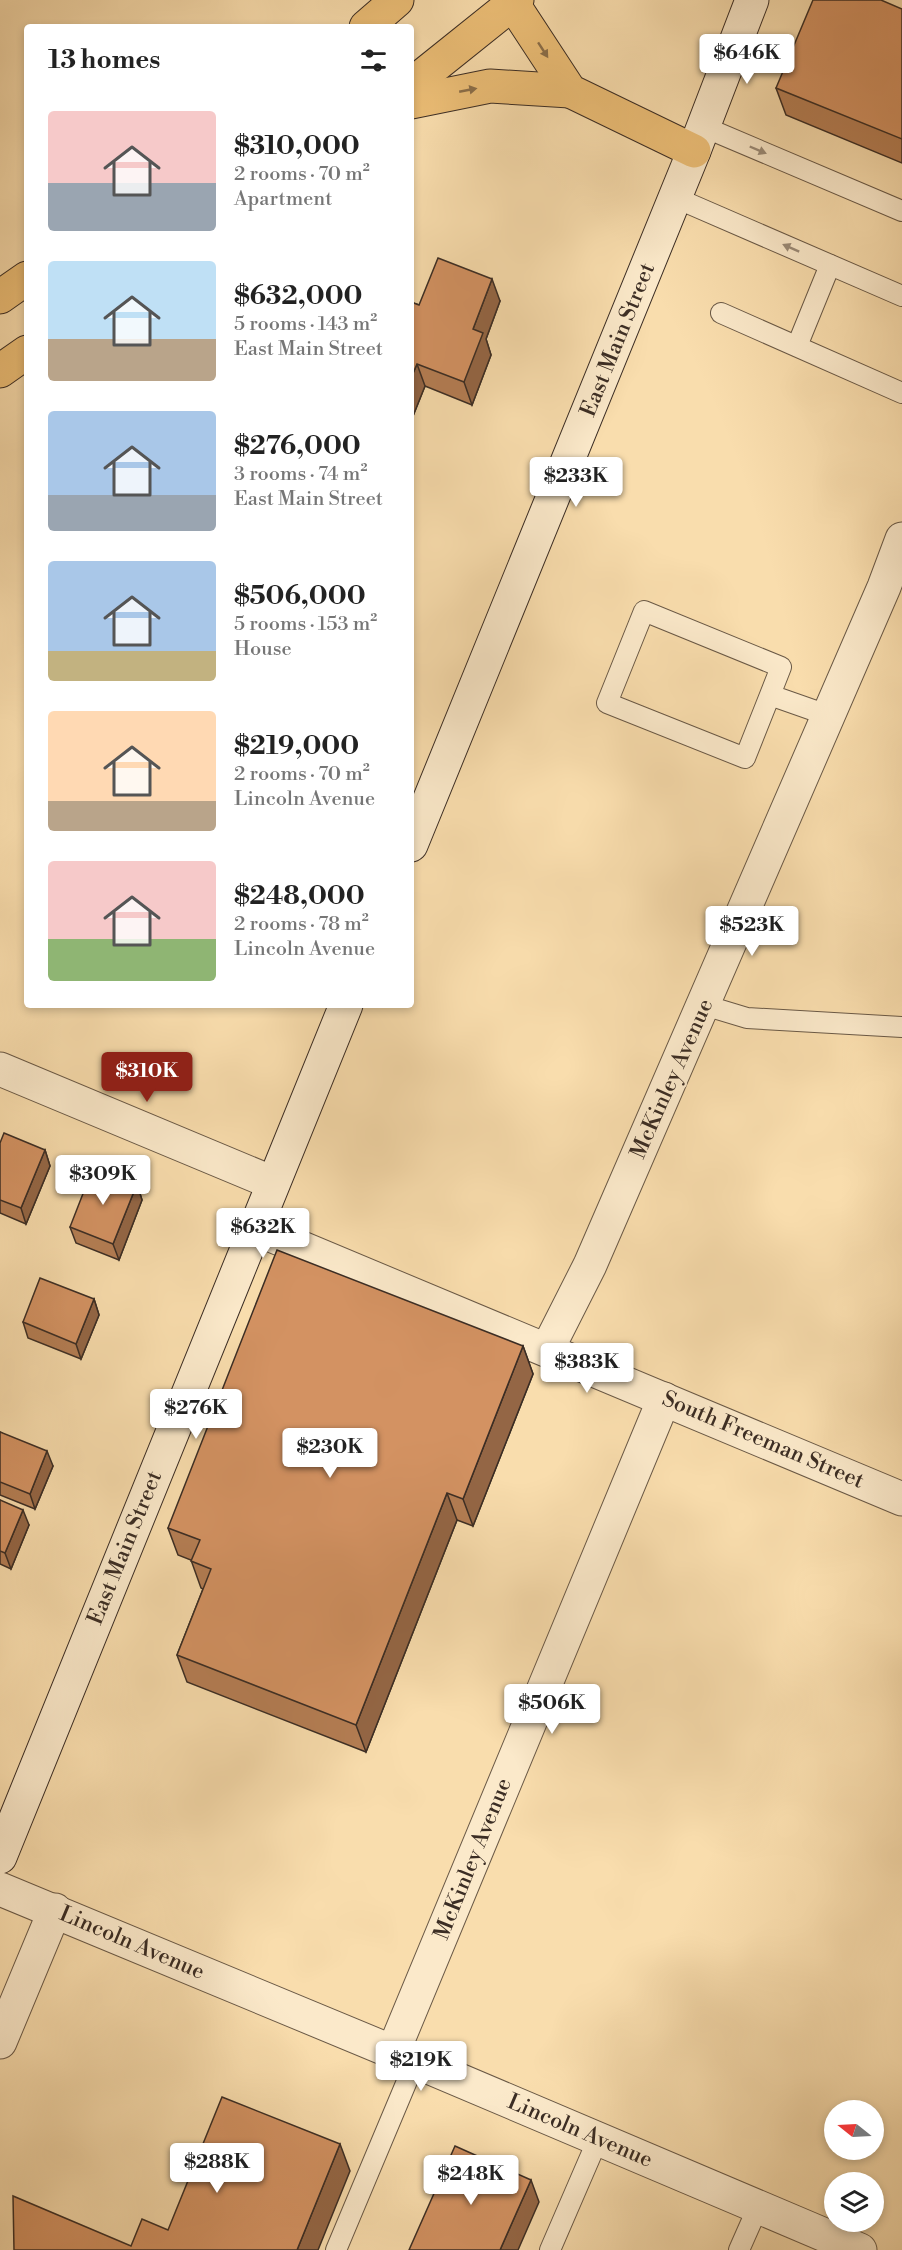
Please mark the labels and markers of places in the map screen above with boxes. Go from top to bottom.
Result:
pin: $646K [705,34,789,85]
pin: $233K [534,457,618,508]
pin: $523K [710,906,794,957]
pin: $310K [105,1052,189,1103]
pin: $309K [61,1155,145,1206]
pin: $632K [221,1208,305,1259]
pin: $383K [545,1343,629,1394]
pin: $276K [154,1389,238,1440]
pin: $230K [288,1428,372,1479]
pin: $506K [510,1684,594,1735]
pin: $219K [379,2041,463,2092]
pin: $288K [175,2143,259,2194]
pin: $248K [429,2155,513,2206]

